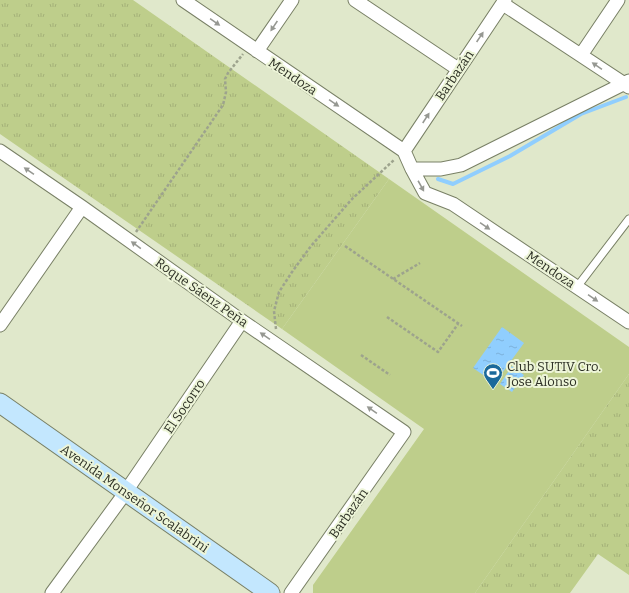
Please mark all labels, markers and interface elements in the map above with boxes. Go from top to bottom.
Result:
one-way arrow [210,18,220,26]
one-way arrow [270,20,278,31]
one-way arrow [476,32,484,42]
street label: Barbazán [432,47,477,103]
street label: Mendoza [266,55,320,98]
one-way arrow [591,62,602,70]
one-way arrow [329,99,339,107]
one-way arrow [422,113,430,124]
one-way arrow [24,167,34,175]
one-way arrow [418,180,424,191]
one-way arrow [480,222,491,229]
one-way arrow [130,241,141,249]
street label: Mendoza [524,248,578,291]
street label: Roque Sáenz Peña [152,255,251,330]
one-way arrow [588,294,599,302]
one-way arrow [260,332,270,340]
place label: Club SUTIV Cro. Jose Alonso [506,359,601,389]
sports icon: Club SUTIV Cro. Jose Alonso [482,362,504,390]
street label: El Socorro [161,376,208,436]
one-way arrow [367,406,377,414]
street label: Avenida Monseñor Scalabrini [58,441,212,555]
street label: Barbazán [326,485,371,541]

